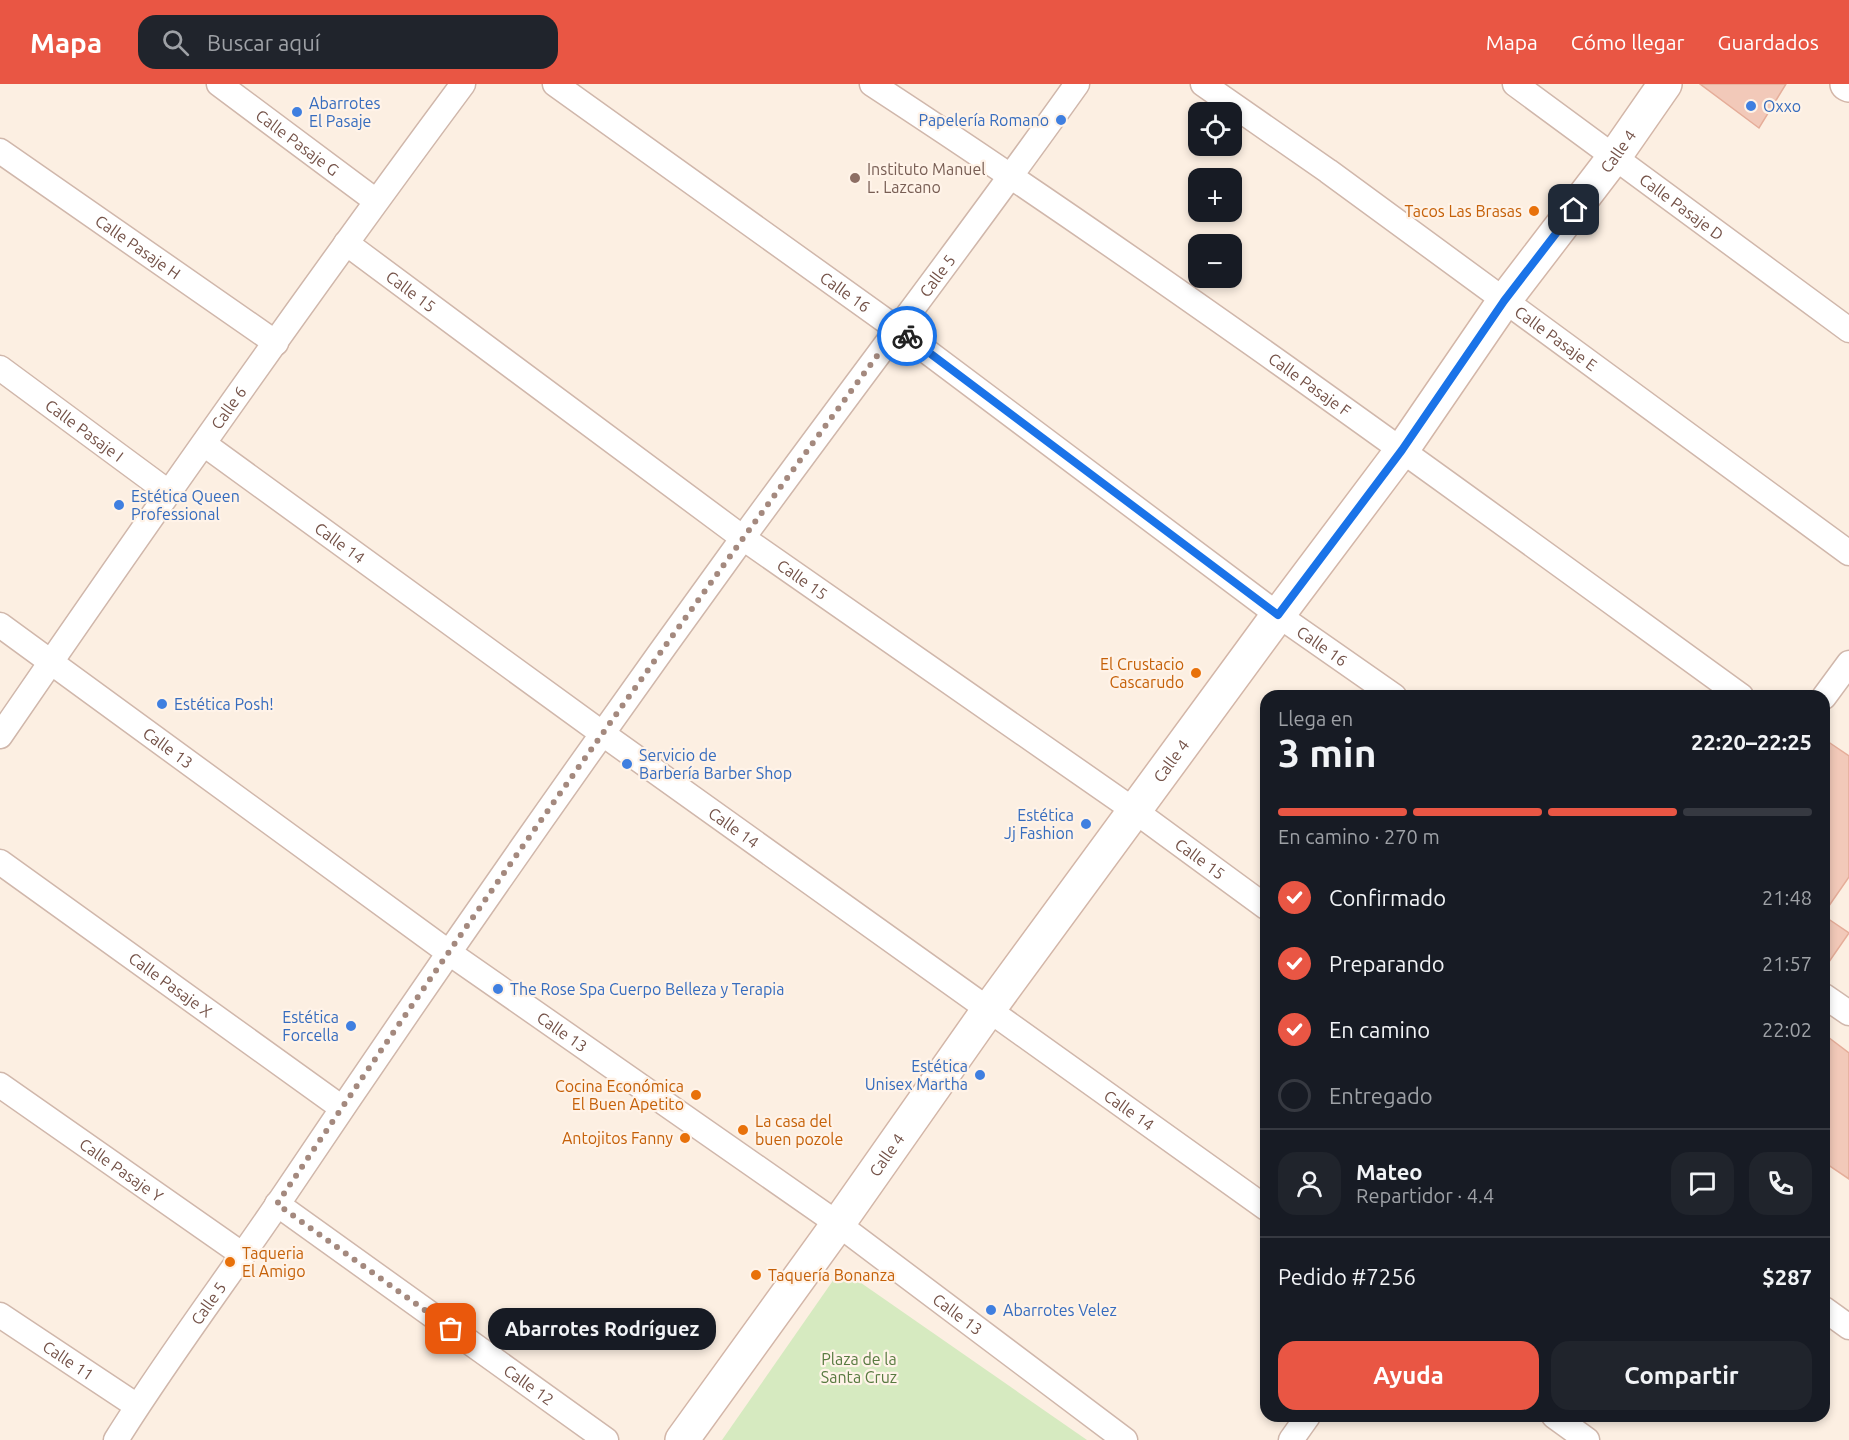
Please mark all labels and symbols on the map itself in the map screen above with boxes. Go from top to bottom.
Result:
place label: Abarrotes El Pasaje [309,94,381,130]
place label: Oxxo [1763,97,1801,115]
marker: Oxxo [1744,99,1758,113]
marker: Abarrotes El Pasaje [290,105,304,119]
street label: Calle Pasaje G [253,106,343,179]
place label: Papelería Romano [918,111,1049,129]
marker: Papelería Romano [1054,113,1068,127]
street label: Calle 4 [1597,127,1639,176]
place label: Instituto Manuel L. Lazcano [867,160,985,196]
street label: Calle Pasaje D [1636,170,1727,244]
marker: Instituto Manuel L. Lazcano [848,171,862,185]
pin [1548,184,1599,235]
place label: Tacos Las Brasas [1405,202,1522,220]
marker: Tacos Las Brasas [1527,204,1541,218]
street label: Calle Pasaje H [92,211,184,283]
street label: Calle 5 [916,251,959,300]
street label: Calle 15 [383,267,439,316]
street label: Calle 16 [817,268,874,316]
street label: Calle Pasaje E [1511,302,1601,374]
courier [877,306,937,366]
street label: Calle Pasaje F [1265,349,1354,420]
street label: Calle 6 [207,383,250,433]
street label: Calle Pasaje I [42,396,127,465]
place label: Estética Queen Professional [131,487,240,523]
marker: Estética Queen Professional [112,498,126,512]
street label: Calle 14 [312,519,368,567]
street label: Calle 15 [774,556,831,603]
street label: Calle 16 [1294,622,1351,670]
place label: El Crustacio Cascarudo [1100,655,1184,691]
marker: El Crustacio Cascarudo [1189,666,1203,680]
place label: Estética Posh! [174,695,274,713]
marker: Estética Posh! [155,697,169,711]
street label: Calle 13 [140,724,196,772]
street label: Calle 4 [1150,736,1193,785]
place label: Servicio de Barbería Barber Shop [639,746,792,782]
marker: Servicio de Barbería Barber Shop [620,757,634,771]
street label: Calle 14 [705,804,762,851]
place label: Estética Jj Fashion [1004,806,1074,842]
marker: Estética Jj Fashion [1079,817,1093,831]
street label: Calle 15 [1172,835,1228,883]
street label: Calle Pasaje X [125,949,216,1021]
place label: The Rose Spa Cuerpo Belleza y Terapia [510,980,784,998]
marker: The Rose Spa Cuerpo Belleza y Terapia [491,982,505,996]
place label: Estética Forcella [282,1008,339,1044]
street label: Calle 13 [534,1008,591,1055]
marker: Estética Forcella [344,1019,358,1033]
place label: Estética Unisex Martha [865,1057,968,1093]
marker: Estética Unisex Martha [973,1068,987,1082]
place label: Cocina Económica El Buen Apetito [555,1077,684,1113]
street label: Calle 14 [1101,1086,1158,1134]
marker: Cocina Económica El Buen Apetito [689,1088,703,1102]
place label: La casa del buen pozole [755,1112,843,1148]
marker: La casa del buen pozole [736,1123,750,1137]
place label: Antojitos Fanny [562,1129,673,1147]
street label: Calle 4 [865,1130,908,1180]
marker: Antojitos Fanny [678,1131,692,1145]
street label: Calle Pasaje Y [76,1135,167,1206]
place label: Taqueria El Amigo [242,1244,306,1280]
marker: Taqueria El Amigo [223,1255,237,1269]
place label: Taquería Bonanza [768,1266,895,1284]
marker: Taquería Bonanza [749,1268,763,1282]
street label: Calle 5 [187,1278,230,1328]
street label: Calle 13 [930,1290,986,1338]
place label: Abarrotes Velez [1003,1301,1117,1319]
pin [425,1303,476,1354]
marker: Abarrotes Velez [984,1303,998,1317]
callout: Abarrotes Rodríguez [487,1308,715,1350]
street label: Calle 11 [40,1337,97,1384]
park label: Plaza de la Santa Cruz [821,1350,897,1386]
street label: Calle 12 [500,1361,557,1409]

